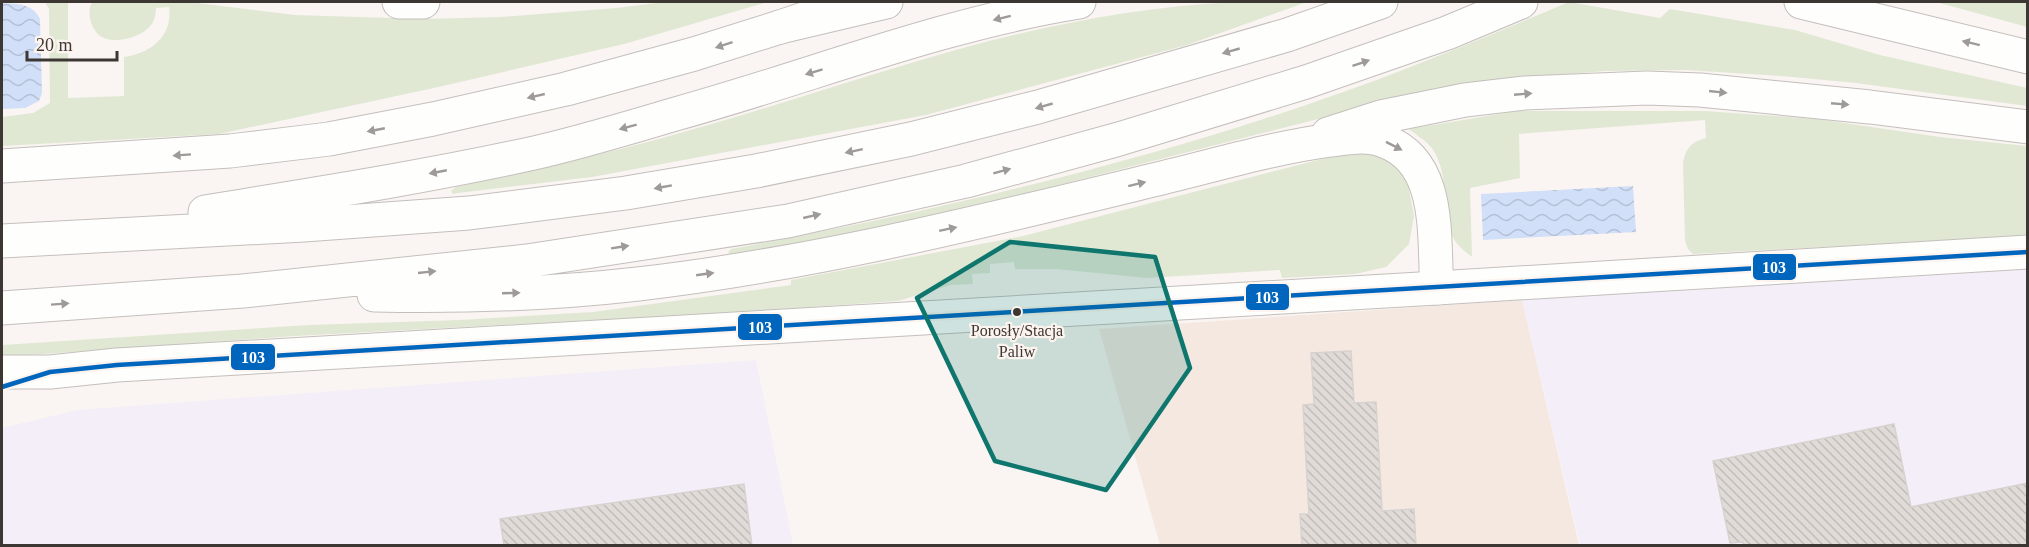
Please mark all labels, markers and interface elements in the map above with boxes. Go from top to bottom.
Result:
one-way arrow [993,14,1011,24]
scale bar [27,24,117,62]
text: 20 m [36,35,73,55]
one-way arrow [1961,38,1980,48]
one-way arrow [715,41,733,50]
one-way arrow [1222,47,1240,56]
one-way arrow [1352,58,1370,67]
one-way arrow [805,68,823,77]
one-way arrow [1708,87,1727,97]
one-way arrow [1514,89,1533,99]
one-way arrow [526,92,545,101]
one-way arrow [1831,99,1850,109]
one-way arrow [1035,102,1053,111]
one-way arrow [618,123,637,133]
one-way arrow [366,126,385,135]
one-way arrow [1386,141,1403,151]
one-way arrow [844,147,863,156]
one-way arrow [173,150,192,159]
one-way arrow [993,166,1011,175]
one-way arrow [428,168,447,177]
one-way arrow [1128,178,1147,188]
one-way arrow [653,182,672,191]
one-way arrow [803,210,822,220]
one-way arrow [939,224,957,234]
one-way arrow [611,242,630,251]
line badge: 103 [1752,253,1797,281]
text: 103 [1762,259,1786,276]
one-way arrow [417,267,436,277]
one-way arrow [696,270,715,279]
line badge: 103 [1245,283,1290,311]
one-way arrow [502,289,521,298]
text: 103 [1255,289,1279,306]
one-way arrow [50,299,69,309]
marker: Porosły/Stacja Paliw [1011,306,1023,318]
line badge: 103 [737,313,783,341]
text: 103 [748,319,772,336]
place label: Porosły/Stacja Paliw [971,322,1063,360]
line badge: 103 [230,343,276,371]
text: 103 [241,349,265,366]

